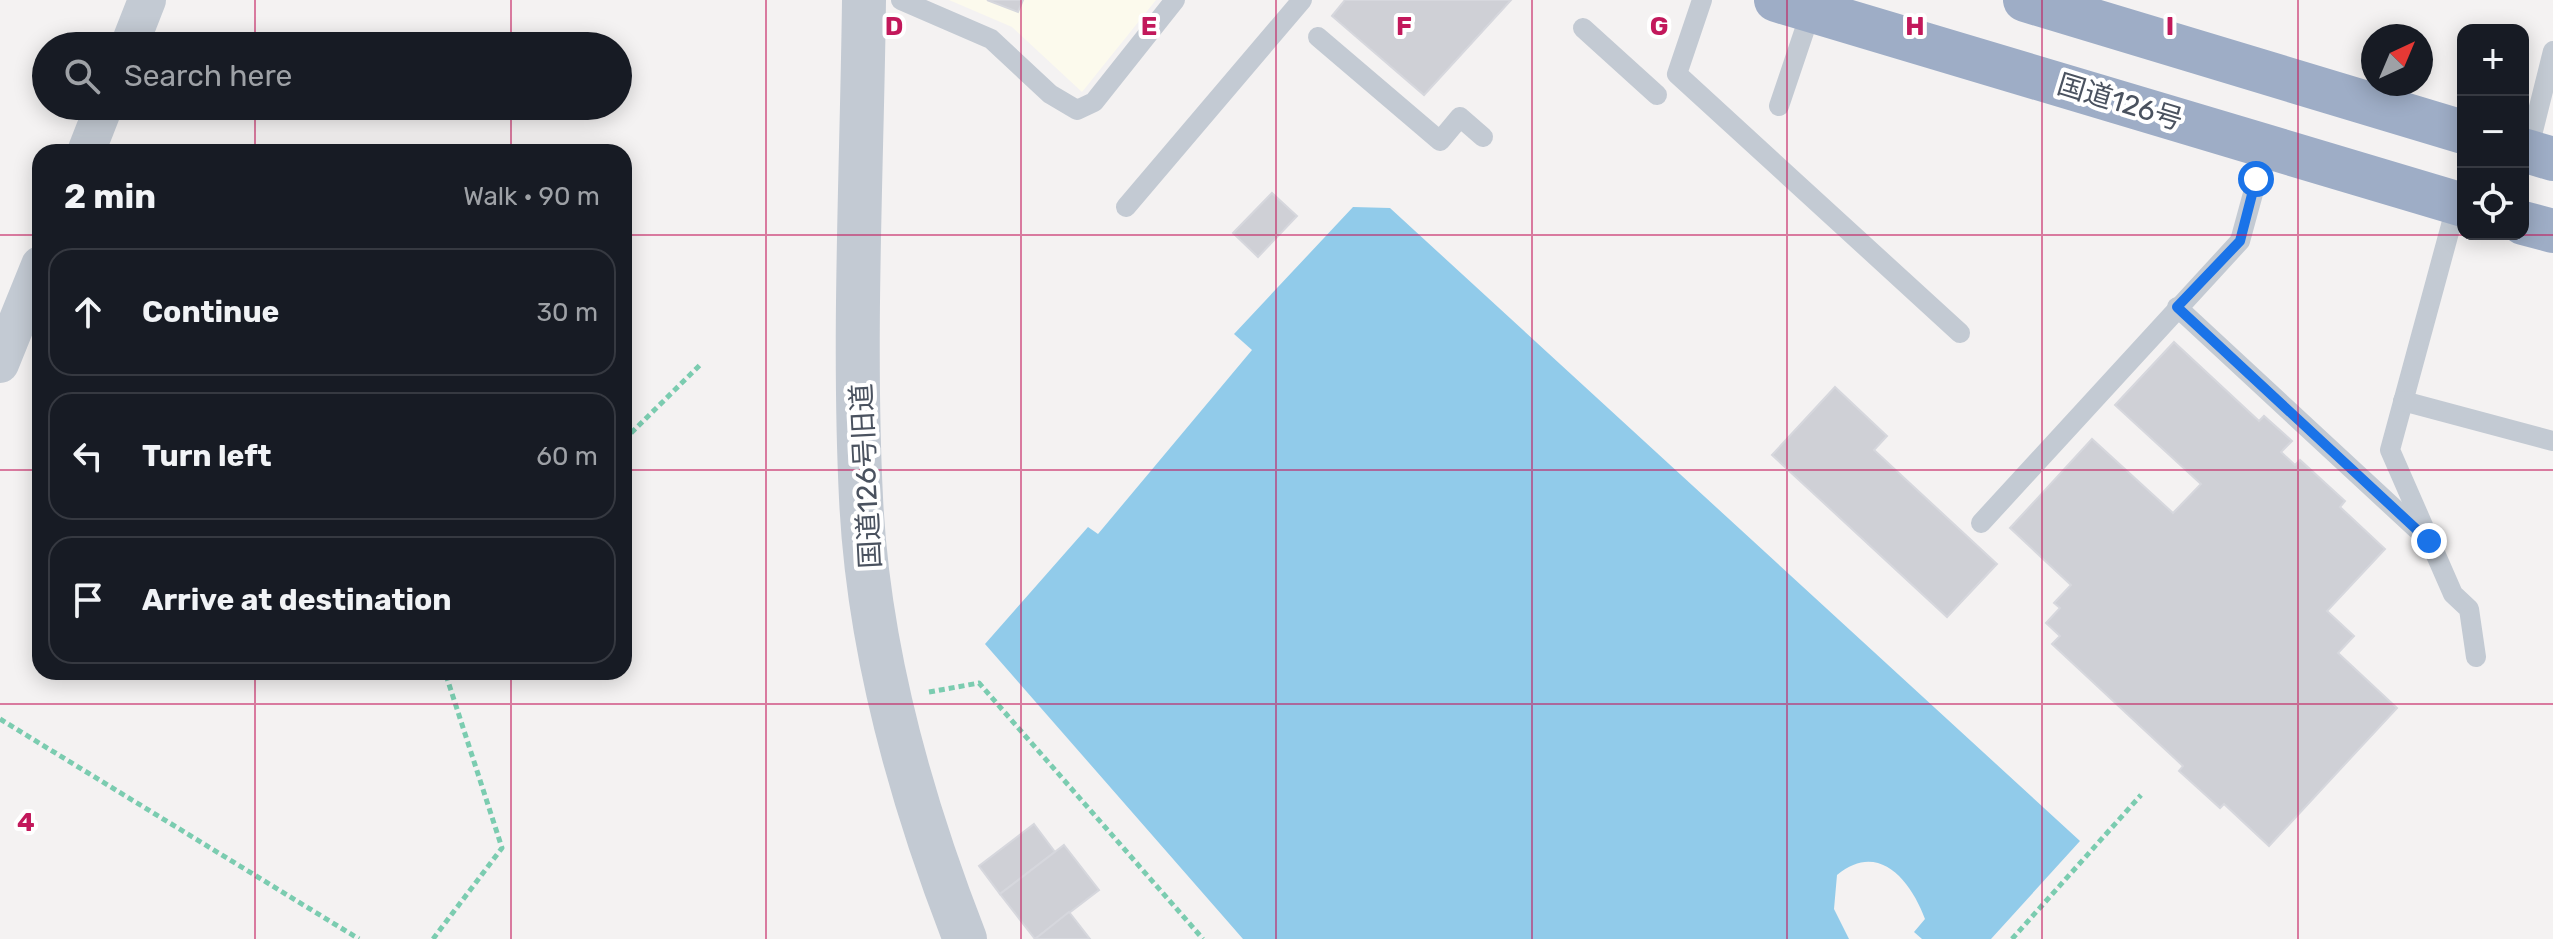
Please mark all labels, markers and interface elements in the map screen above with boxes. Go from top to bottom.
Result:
text: D [885,11,903,42]
text: E [1141,11,1157,42]
text: F [1396,11,1412,42]
text: G [1650,11,1668,42]
text: H [1905,11,1925,42]
text: I [2166,11,2174,42]
north arrow [2361,24,2433,96]
map controls [2457,24,2529,240]
button: + [2457,24,2529,96]
search box [32,32,632,120]
icon: search [60,54,104,98]
text: Search here [124,58,292,94]
street label: 国道126号 [2053,67,2187,137]
button: − [2457,96,2529,168]
route start [2238,161,2274,197]
button: locate [2457,168,2529,240]
text: 2 min [64,176,156,217]
text: Walk · 90 m [463,181,600,212]
icon: ahead [66,290,110,334]
text: Continue [142,294,279,330]
text: 30 m [536,297,598,328]
street label: 国道126号旧道 [845,383,887,569]
icon: left [66,434,110,478]
text: Turn left [142,438,272,474]
text: 60 m [536,441,598,472]
route end [2411,523,2447,559]
icon: arrive [66,578,110,622]
text: Arrive at destination [142,582,452,618]
text: 4 [17,807,35,838]

